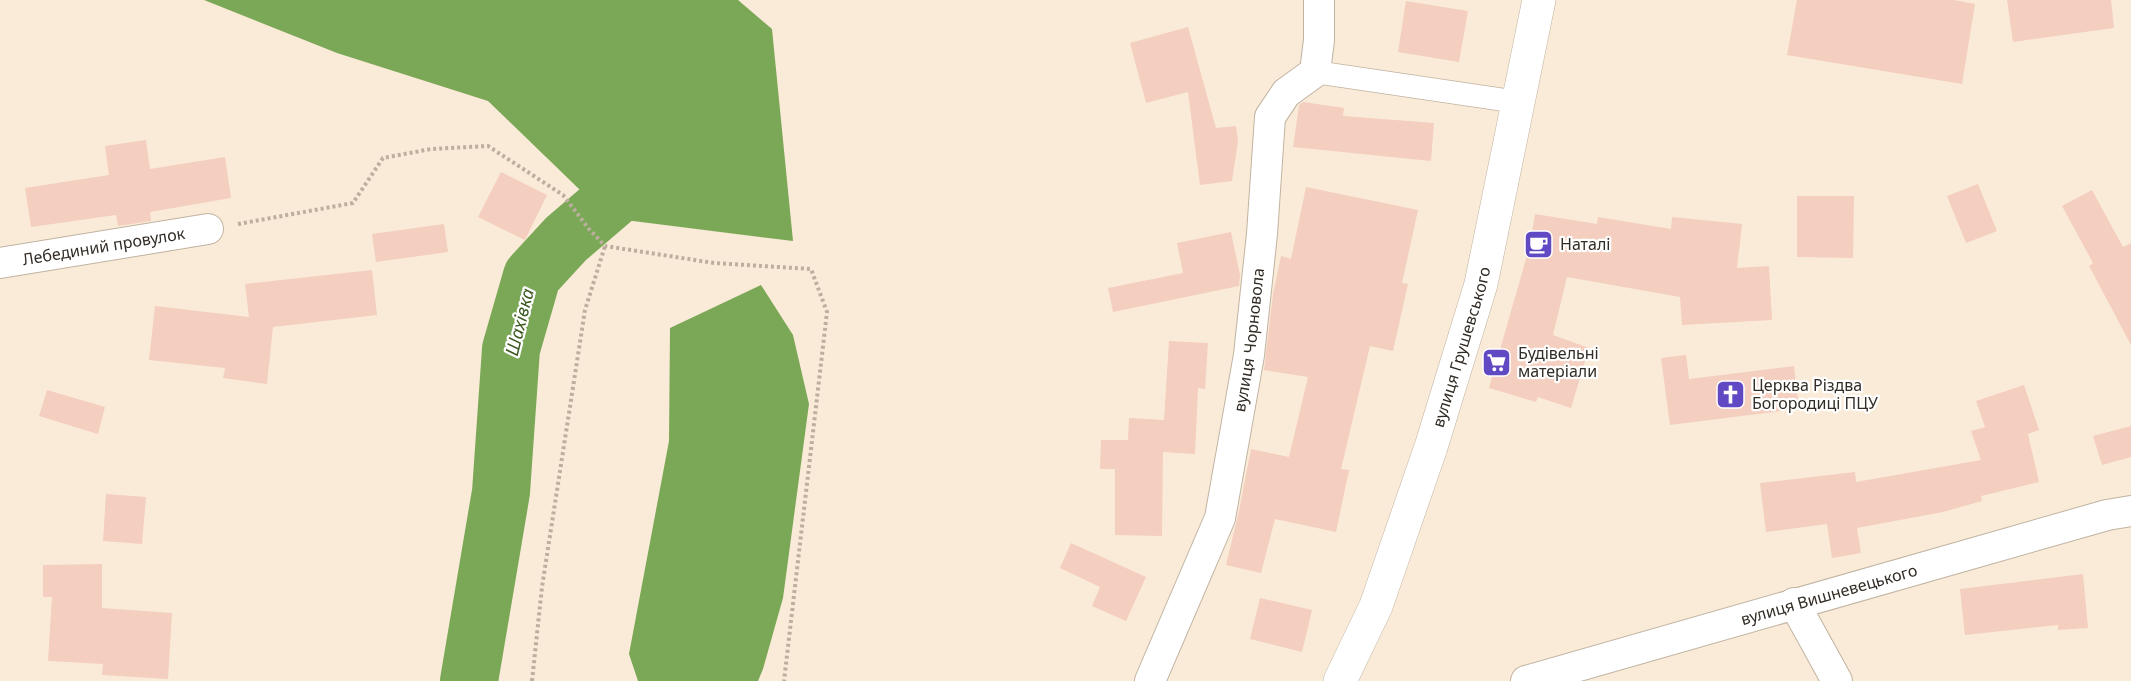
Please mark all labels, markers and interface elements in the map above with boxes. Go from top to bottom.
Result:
street label: Лебединий провулок [21,222,187,270]
cafe icon: Наталі [1523,228,1555,260]
place label: Наталі [1560,233,1610,255]
street label: вулиця Грушевського [1427,265,1495,430]
street label: вулиця Чорновола [1228,267,1269,414]
water label: Шахівка [499,286,539,358]
place label: Будівельні матеріали [1518,342,1599,382]
supermarket icon: Будівельні матеріали [1481,346,1513,378]
place label: Церква Різдва Богородиці ПЦУ [1752,374,1878,414]
church icon: Церква Різдва Богородиці ПЦУ [1715,378,1747,410]
street label: вулиця Вишневецького [1738,559,1920,630]

